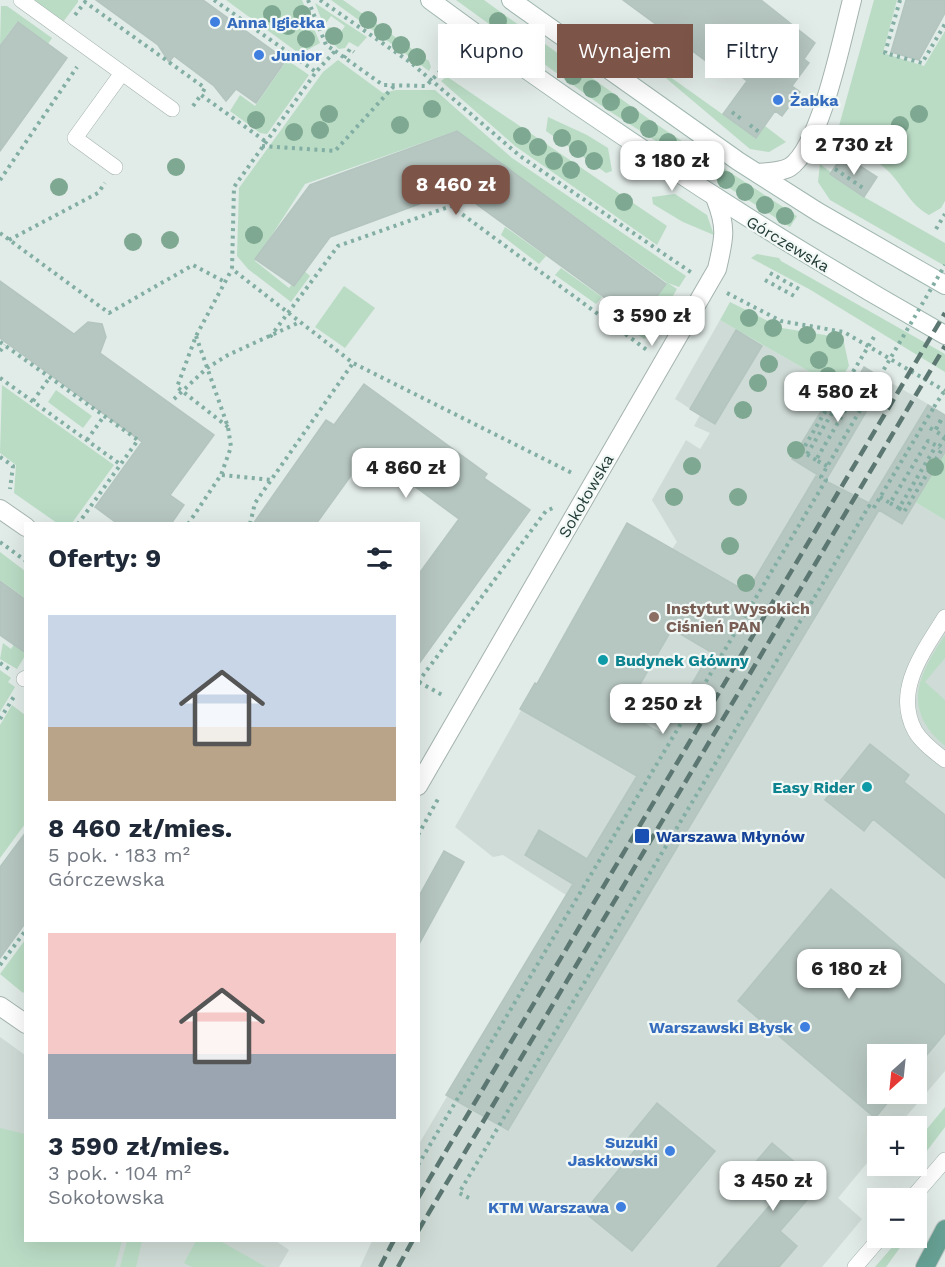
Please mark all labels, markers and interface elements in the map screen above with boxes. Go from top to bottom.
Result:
place label: Anna Igiełka [227,13,326,32]
marker: Anna Igiełka [208,15,222,29]
chip: Kupno [438,24,545,78]
chip: Wynajem [557,24,693,78]
chip: Filtry [705,24,799,78]
place label: Junior [271,46,322,65]
marker: Junior [252,48,266,62]
place label: Żabka [790,91,839,110]
marker: Żabka [771,93,785,107]
pin: 2 730 zł [792,125,916,176]
text: 2 730 zł [815,132,893,156]
pin: 3 180 zł [610,141,734,192]
text: 3 180 zł [634,148,710,172]
pin: 8 460 zł [394,165,518,216]
text: 8 460 zł [416,172,496,196]
street label: Górczewska [743,212,833,276]
pin: 3 590 zł [590,296,714,347]
text: 3 590 zł [613,303,691,327]
pin: 4 580 zł [776,372,900,423]
text: 4 580 zł [798,379,878,403]
pin: 4 860 zł [344,448,468,499]
street label: Sokołowska [554,451,618,541]
text: 4 860 zł [366,455,446,479]
icon: filters [363,542,396,575]
text: Oferty: 9 [48,543,161,573]
place label: Instytut Wysokich Ciśnień PAN [666,599,810,636]
marker: Instytut Wysokich Ciśnień PAN [647,610,661,624]
place label: Budynek Główny [615,651,750,670]
marker: Budynek Główny [596,653,610,667]
icon: home [168,654,276,762]
pin: 2 250 zł [601,684,725,735]
text: 2 250 zł [624,691,702,715]
place label: Easy Rider [772,778,855,797]
marker: Easy Rider [860,780,874,794]
text: 8 460 zł/mies. [48,813,232,843]
marker: Warszawa Młynów [633,827,651,845]
place label: Warszawa Młynów [656,827,805,846]
text: 5 pok. · 183 m² [48,843,190,867]
text: Górczewska [48,867,165,891]
pin: 6 180 zł [787,949,911,1000]
text: 6 180 zł [811,956,887,980]
icon: home [168,972,276,1080]
place label: Warszawski Błysk [649,1018,793,1037]
marker: Warszawski Błysk [798,1020,812,1034]
north arrow [867,1044,927,1104]
map controls [867,1044,927,1248]
button: + [867,1116,927,1176]
text: 3 590 zł/mies. [48,1131,230,1161]
place label: Suzuki Jaskłowski [568,1133,658,1170]
marker: Suzuki Jaskłowski [663,1144,677,1158]
text: 3 pok. · 104 m² [48,1161,191,1185]
pin: 3 450 zł [711,1161,835,1212]
text: 3 450 zł [733,1168,813,1192]
text: Sokołowska [48,1185,164,1209]
button: − [867,1188,927,1248]
place label: KTM Warszawa [488,1198,610,1217]
marker: KTM Warszawa [614,1200,628,1214]

